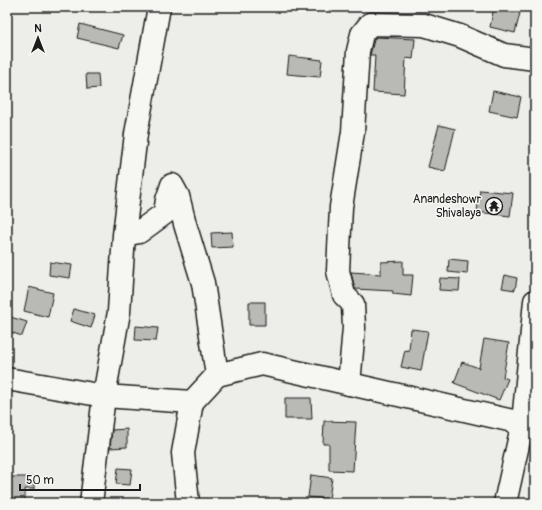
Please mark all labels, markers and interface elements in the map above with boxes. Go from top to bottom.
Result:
north arrow [18,18,58,58]
text: N [34,22,42,35]
place label: Anandeshowr Shivalaya [413,192,482,221]
temple icon: Anandeshowr Shivalaya [484,196,504,216]
scale bar [20,466,140,492]
text: 50 m [26,473,54,488]

